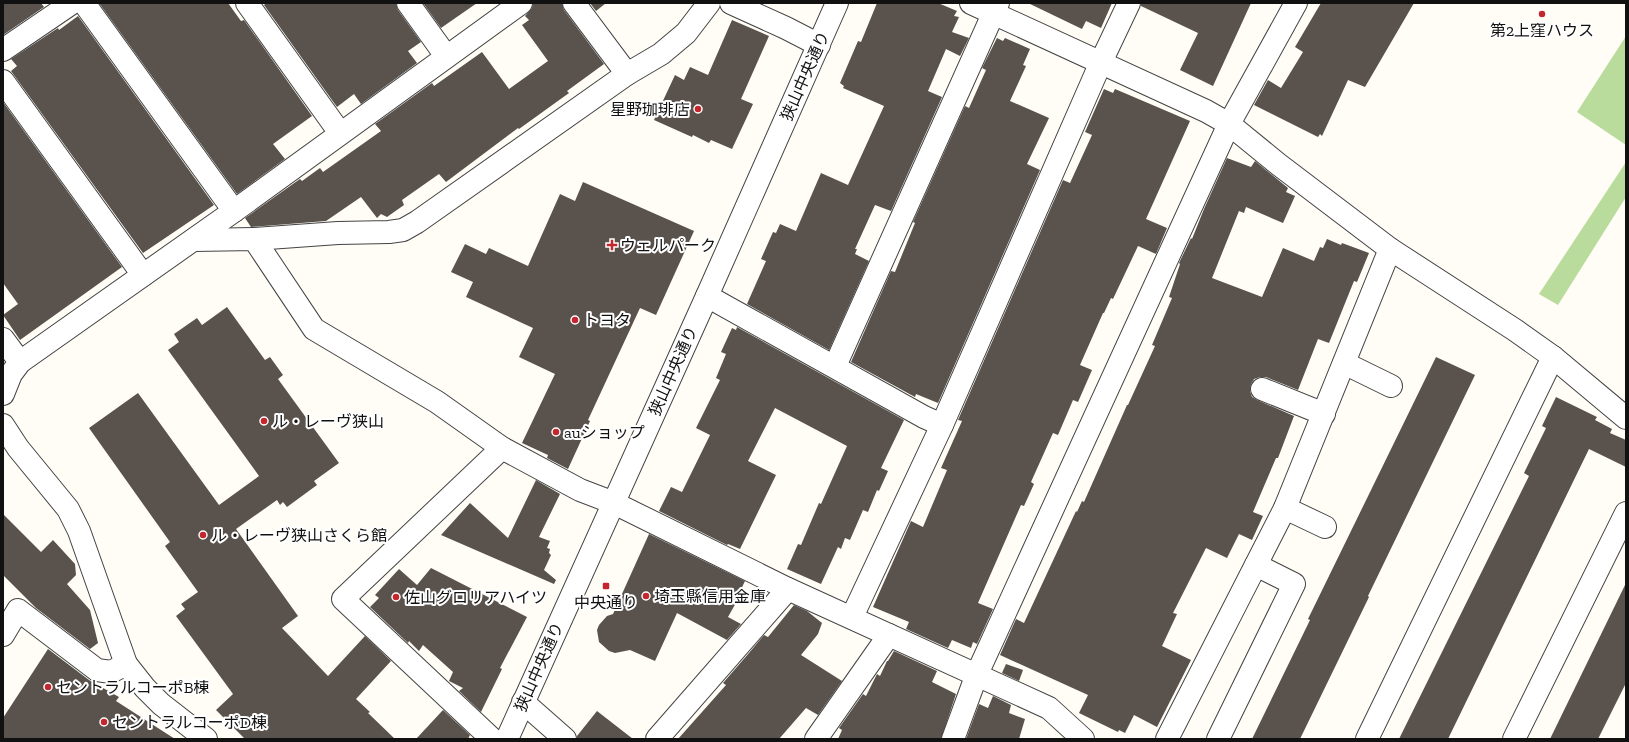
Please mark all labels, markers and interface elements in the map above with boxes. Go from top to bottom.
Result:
marker: 第2上窪ハウス [1537,9,1547,19]
place label: 第2上窪ハウス [1490,21,1594,40]
street label: 狭山中央通り [777,28,833,124]
place label: 星野珈琲店 [610,100,690,119]
marker: 星野珈琲店 [693,104,703,114]
place label: ウェルパーク [620,236,716,255]
marker: ウェルパーク [607,240,617,250]
place label: トヨタ [583,311,631,330]
marker: トヨタ [570,315,580,325]
street label: 狭山中央通り [645,323,701,419]
place label: ル・レーヴ狭山 [272,412,384,431]
marker: ル・レーヴ狭山 [259,416,269,426]
place label: auショップ [564,423,645,442]
marker: auショップ [551,427,561,437]
place label: ル・レーヴ狭山さくら館 [211,526,387,545]
marker: ル・レーヴ狭山さくら館 [198,530,208,540]
marker: 中央通り [601,581,611,591]
place label: 埼玉縣信用金庫 [654,587,766,606]
place label: 佐山グロリアハイツ [404,588,547,607]
marker: 埼玉縣信用金庫 [641,591,651,601]
marker: 佐山グロリアハイツ [391,592,401,602]
place label: 中央通り [574,593,638,612]
street label: 狭山中央通り [511,619,567,715]
place label: セントラルコーポB棟 [56,678,209,697]
marker: セントラルコーポB棟 [43,682,53,692]
place label: セントラルコーポD棟 [112,713,267,732]
marker: セントラルコーポD棟 [99,717,109,727]

